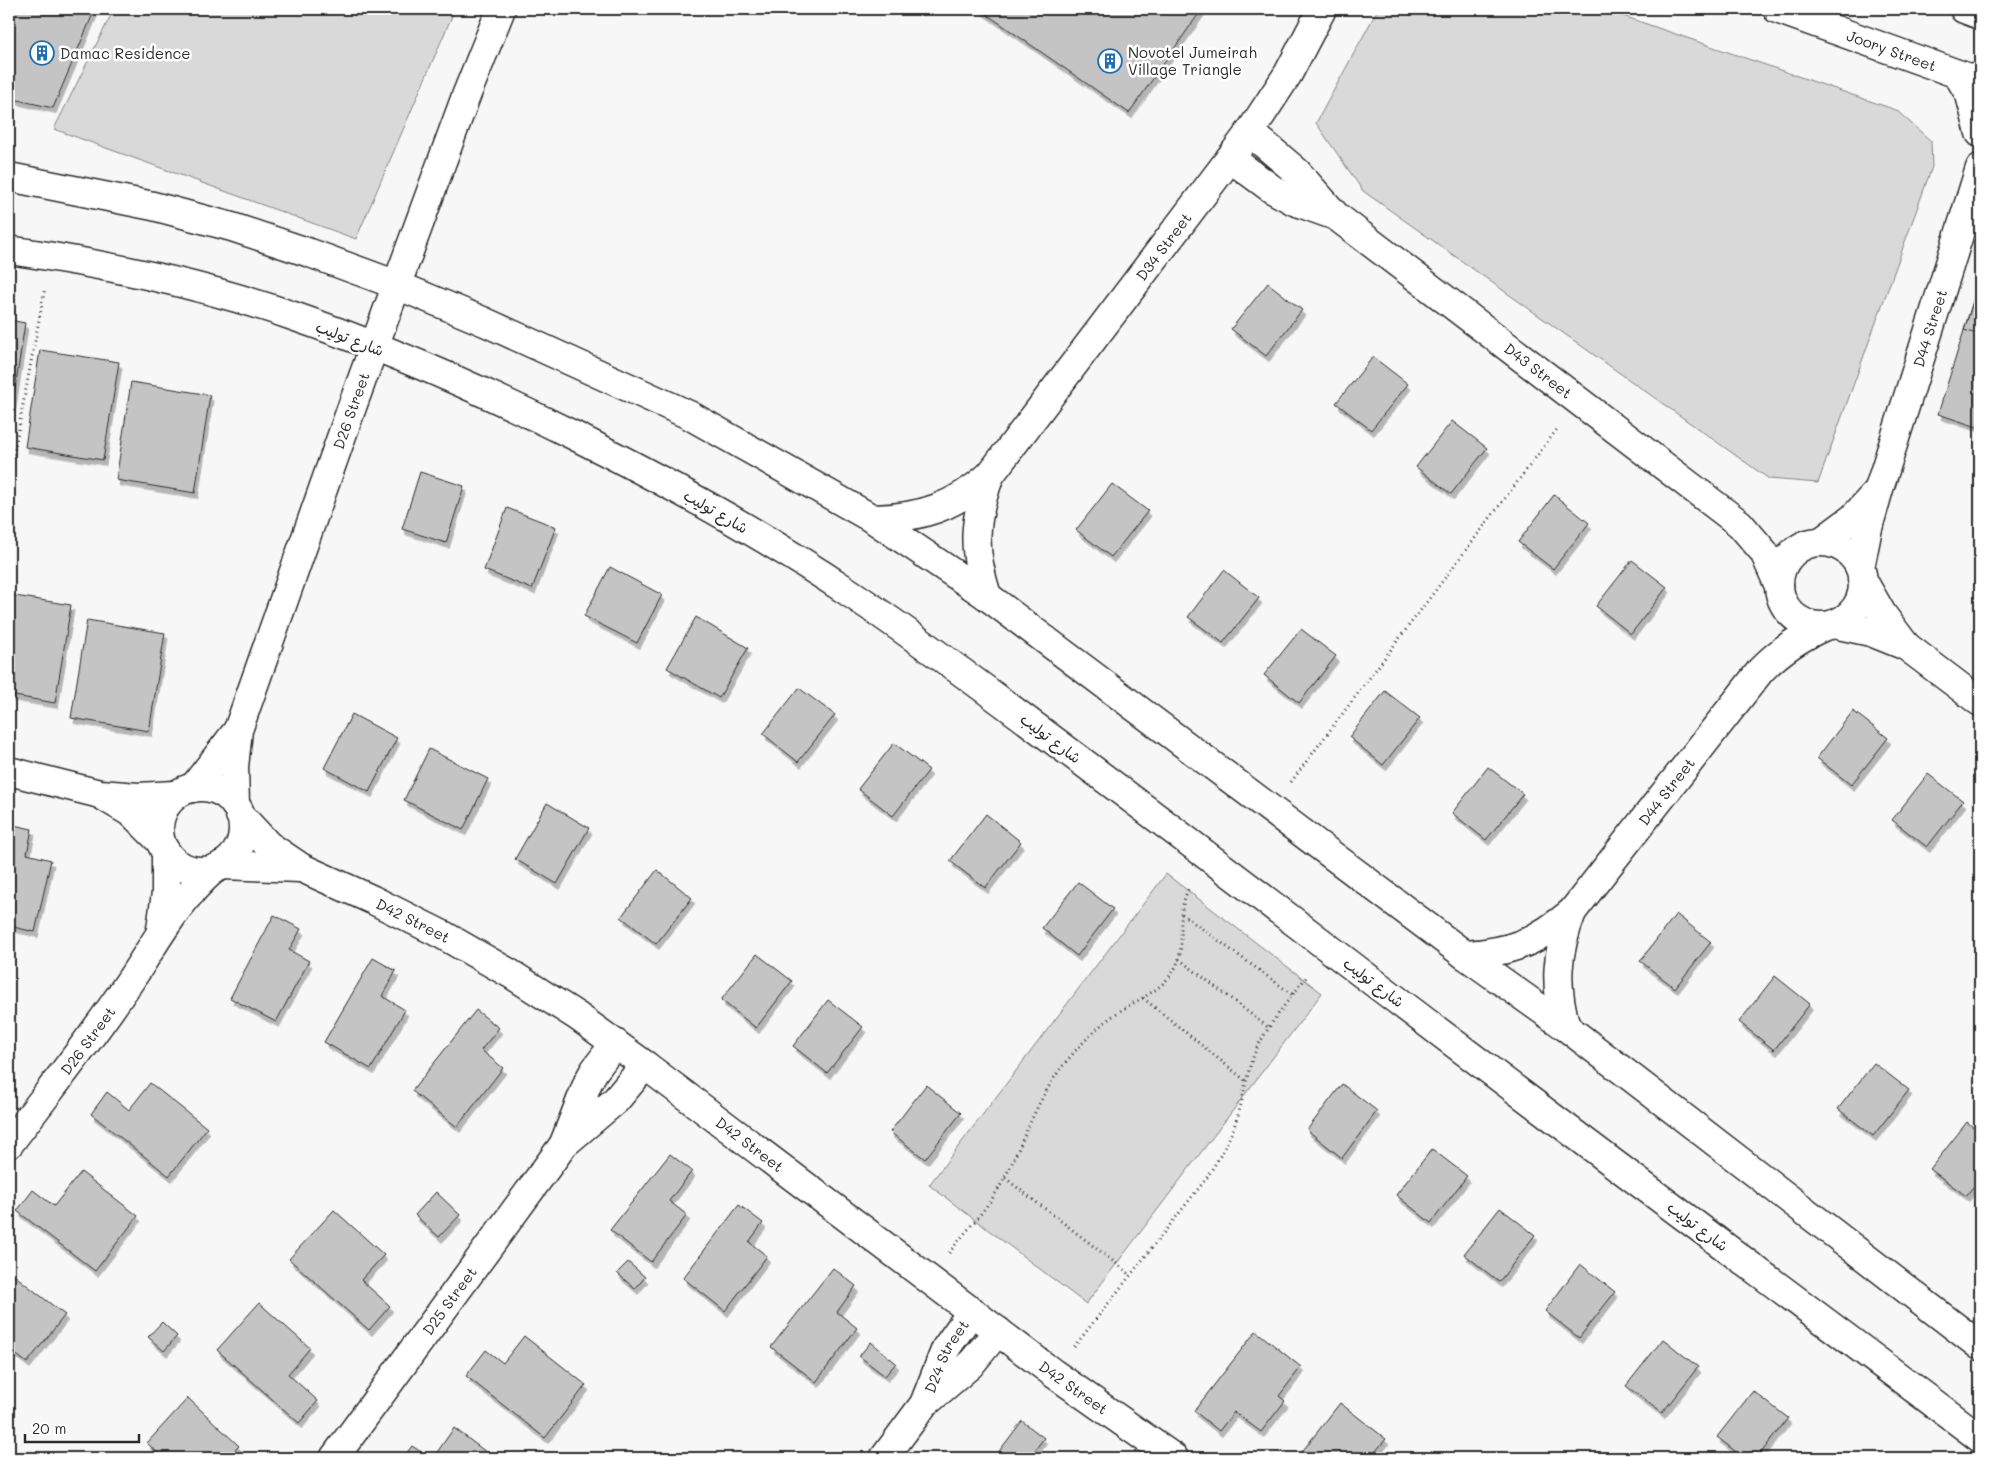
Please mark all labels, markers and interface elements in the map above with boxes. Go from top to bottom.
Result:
street label: Joory Street [1844,25,1939,76]
building icon: Damac Residence [29,40,55,66]
place label: Novotel Jumeirah Village Triangle [1128,42,1257,79]
place label: Damac Residence [60,43,191,63]
building icon: Novotel Jumeirah Village Triangle [1097,48,1123,74]
street label: D34 Street [1131,208,1196,284]
street label: D44 Street [1908,287,1951,370]
street label: شارع توليب [313,316,387,361]
street label: D43 Street [1500,338,1576,403]
street label: D26 Street [328,369,374,452]
street label: شارع توليب [680,485,752,538]
street label: شارع توليب [1016,709,1085,768]
street label: D44 Street [1634,753,1699,829]
street label: D42 Street [373,893,454,947]
street label: شارع توليب [1339,953,1408,1012]
street label: D26 Street [56,1002,119,1079]
street label: D42 Street [712,1112,788,1176]
street label: شارع توليب [1663,1197,1732,1256]
street label: D25 Street [418,1262,481,1339]
street label: D24 Street [919,1316,973,1396]
street label: D42 Street [1035,1356,1112,1419]
scale bar [25,1412,139,1444]
text: 20 m [32,1418,66,1438]

